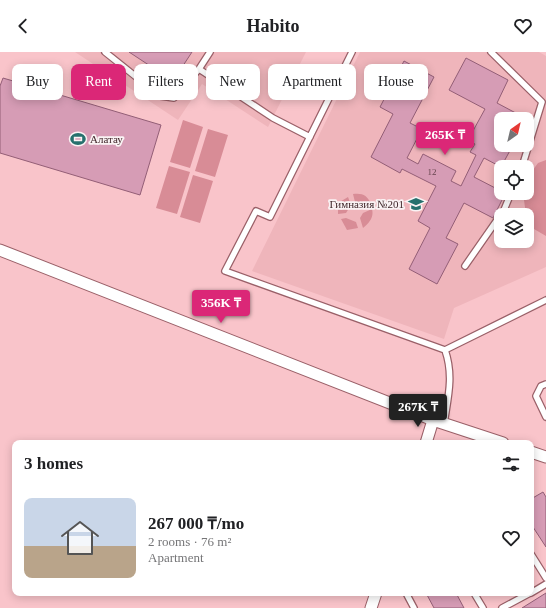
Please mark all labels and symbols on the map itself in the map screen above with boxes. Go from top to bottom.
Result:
north arrow [494,112,534,152]
pin: 265K ₸ [412,122,478,156]
sports icon: Алатау [69,130,87,148]
place label: Алатау [90,133,123,145]
house number: 12 [428,167,437,177]
school or university icon: Гимназия №201 [407,195,425,213]
place label: Гимназия №201 [329,198,404,210]
pin: 356K ₸ [188,290,254,324]
pin: 267K ₸ [385,394,451,428]

